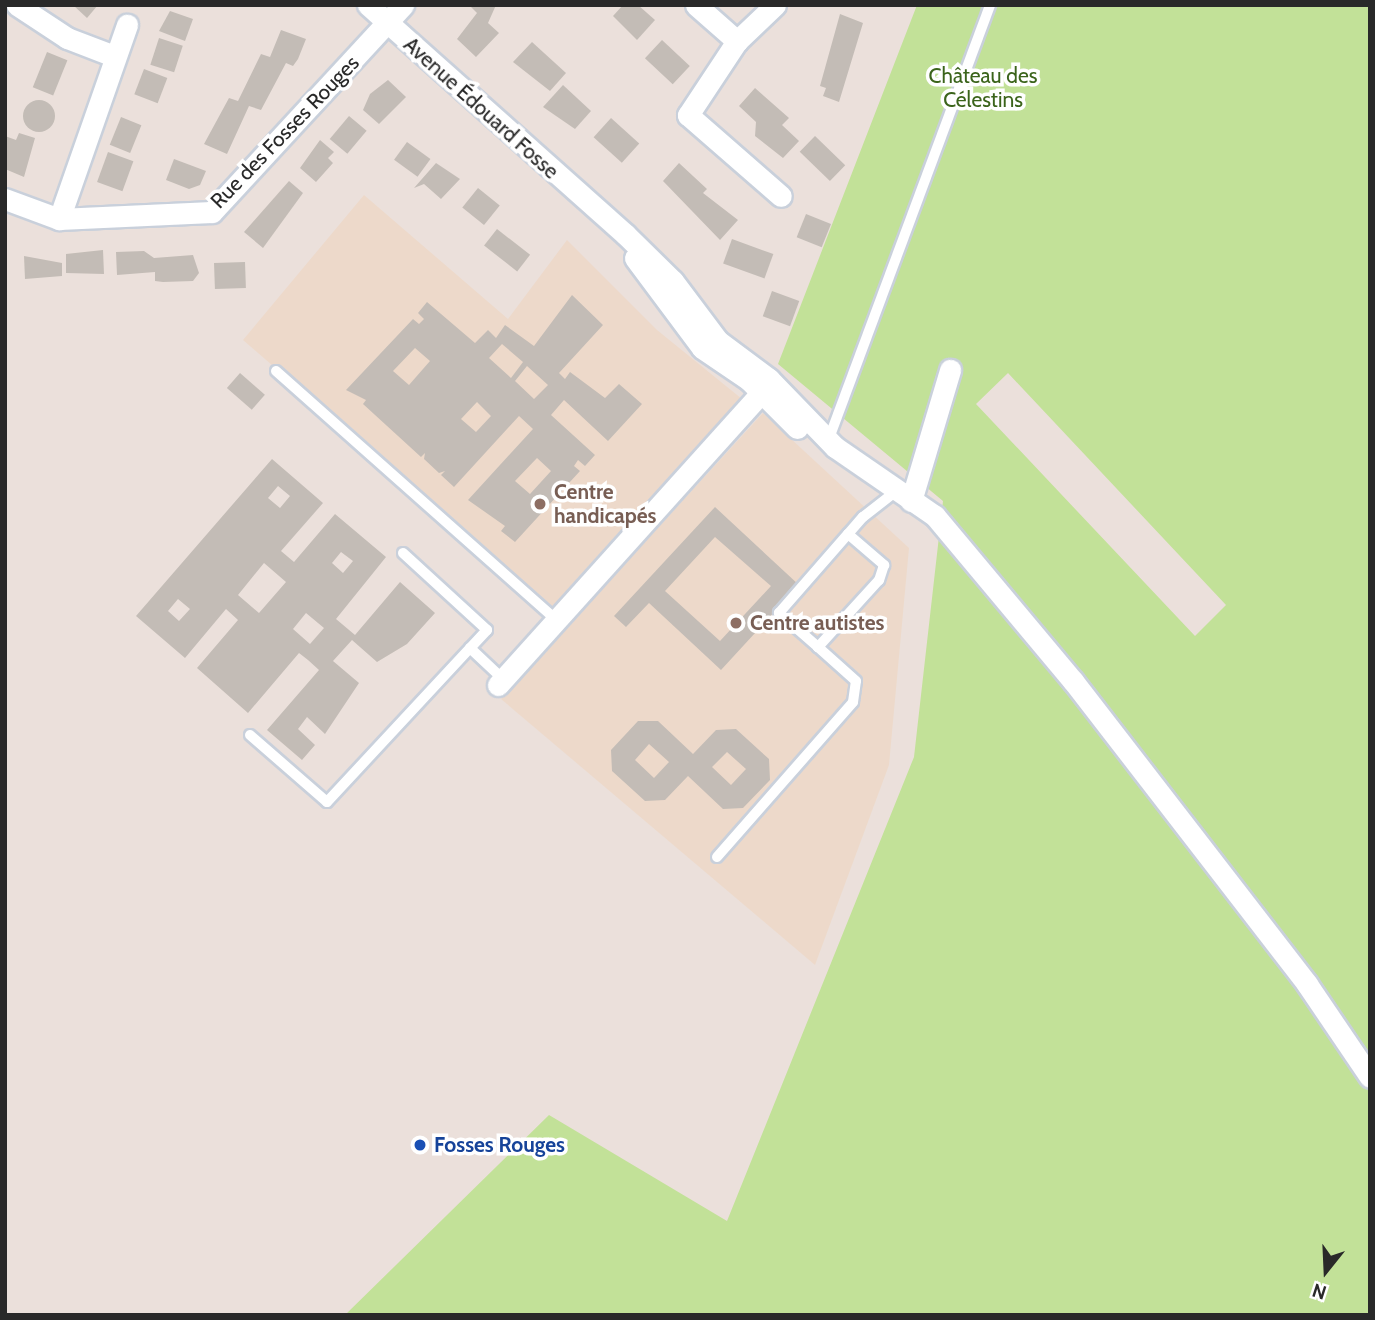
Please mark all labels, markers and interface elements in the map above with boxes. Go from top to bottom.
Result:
street label: Avenue Édouard Fosse [398,32,564,184]
street label: Rue des Fosses Rouges [206,50,364,214]
park label: Château des Célestins [929,63,1037,113]
place label: Centre handicapés [554,479,656,529]
marker: Centre handicapés [532,496,548,512]
place label: Centre autistes [750,610,884,636]
marker: Centre autistes [728,615,744,631]
place label: Fosses Rouges [434,1132,565,1158]
marker: Fosses Rouges [412,1137,428,1153]
north arrow [1291,1236,1361,1306]
text: N [1309,1278,1329,1304]

